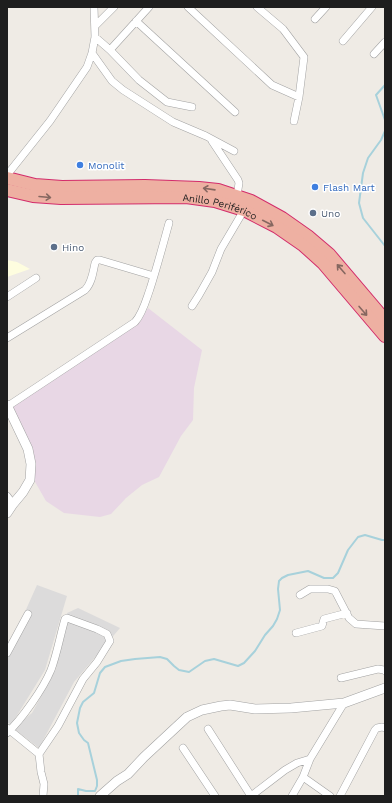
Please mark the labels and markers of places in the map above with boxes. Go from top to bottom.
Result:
marker: Monolit [75,160,85,170]
place label: Monolit [88,160,125,171]
marker: Flash Mart [310,182,320,192]
place label: Flash Mart [323,182,376,193]
marker: Uno [308,208,318,218]
place label: Uno [321,208,340,219]
marker: Hino [49,242,59,252]
place label: Hino [62,242,84,253]

